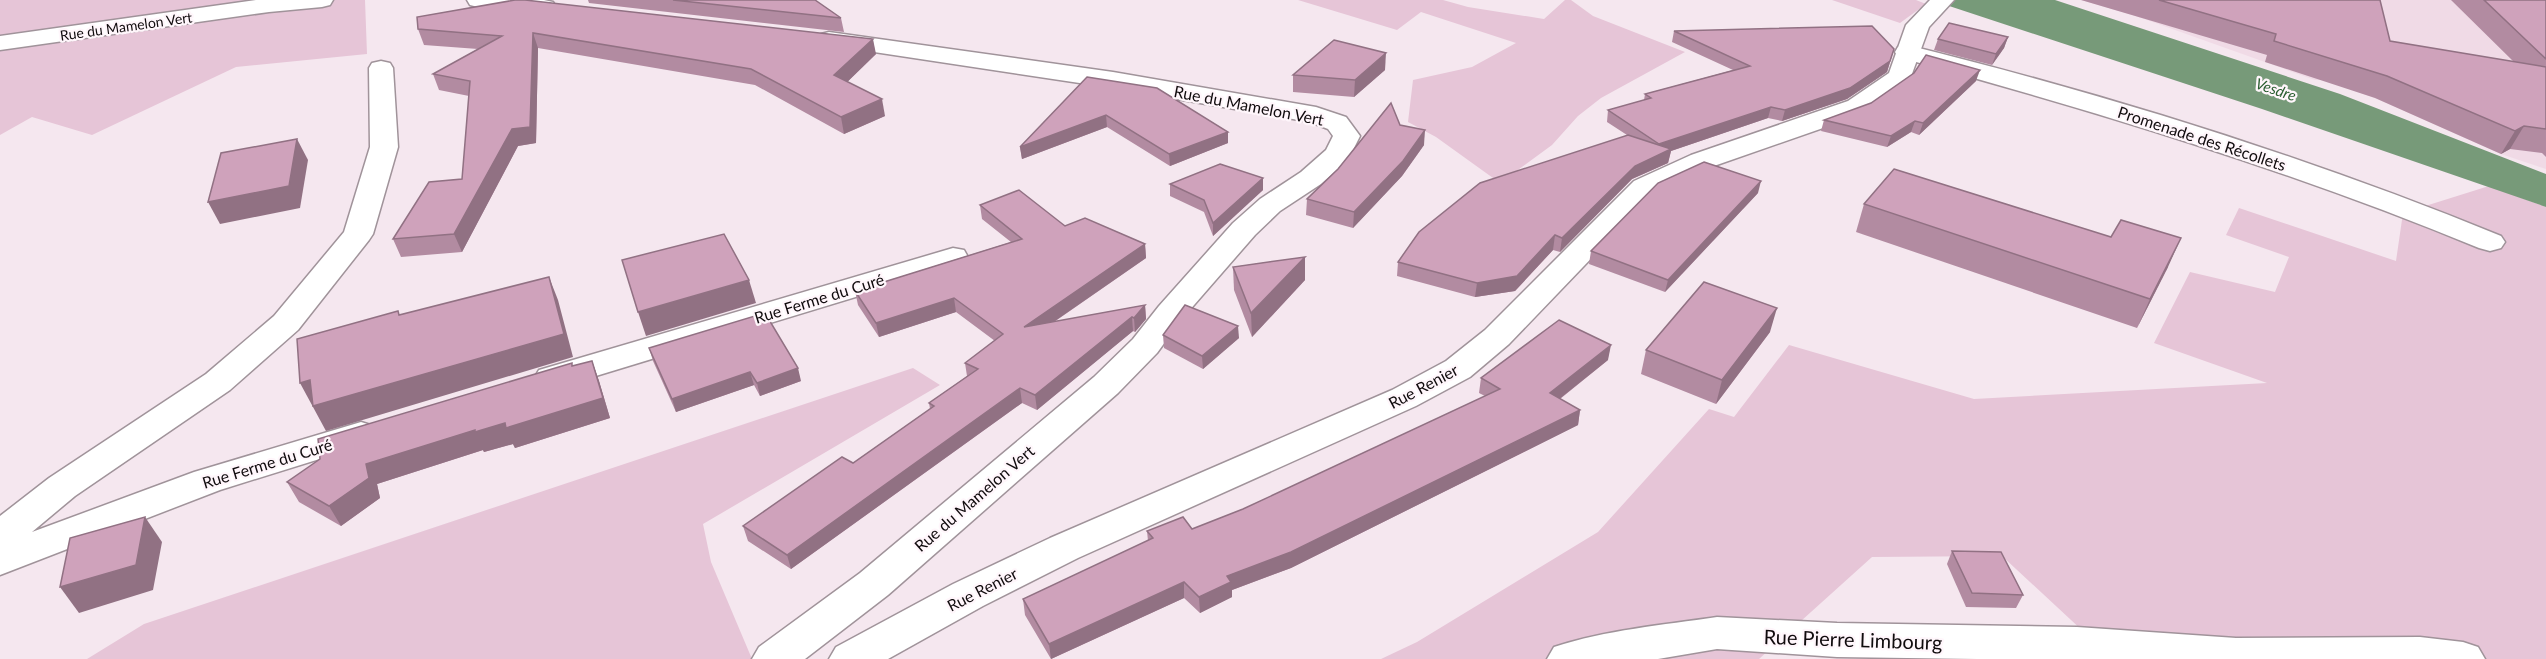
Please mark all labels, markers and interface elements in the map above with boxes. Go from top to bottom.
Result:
street label: Rue du Mamelon Vert [59,8,193,44]
water label: Vesdre [2253,74,2299,104]
street label: Rue du Mamelon Vert [1172,81,1326,129]
street label: Promenade des Récollets [2116,102,2288,174]
street label: Rue Ferme du Curé [752,269,886,327]
street label: Rue Renier [1385,360,1461,412]
street label: Rue Ferme du Curé [200,434,334,492]
street label: Rue du Mamelon Vert [910,441,1038,555]
street label: Rue Renier [944,563,1020,615]
street label: Rue Pierre Limbourg [1763,624,1943,654]

